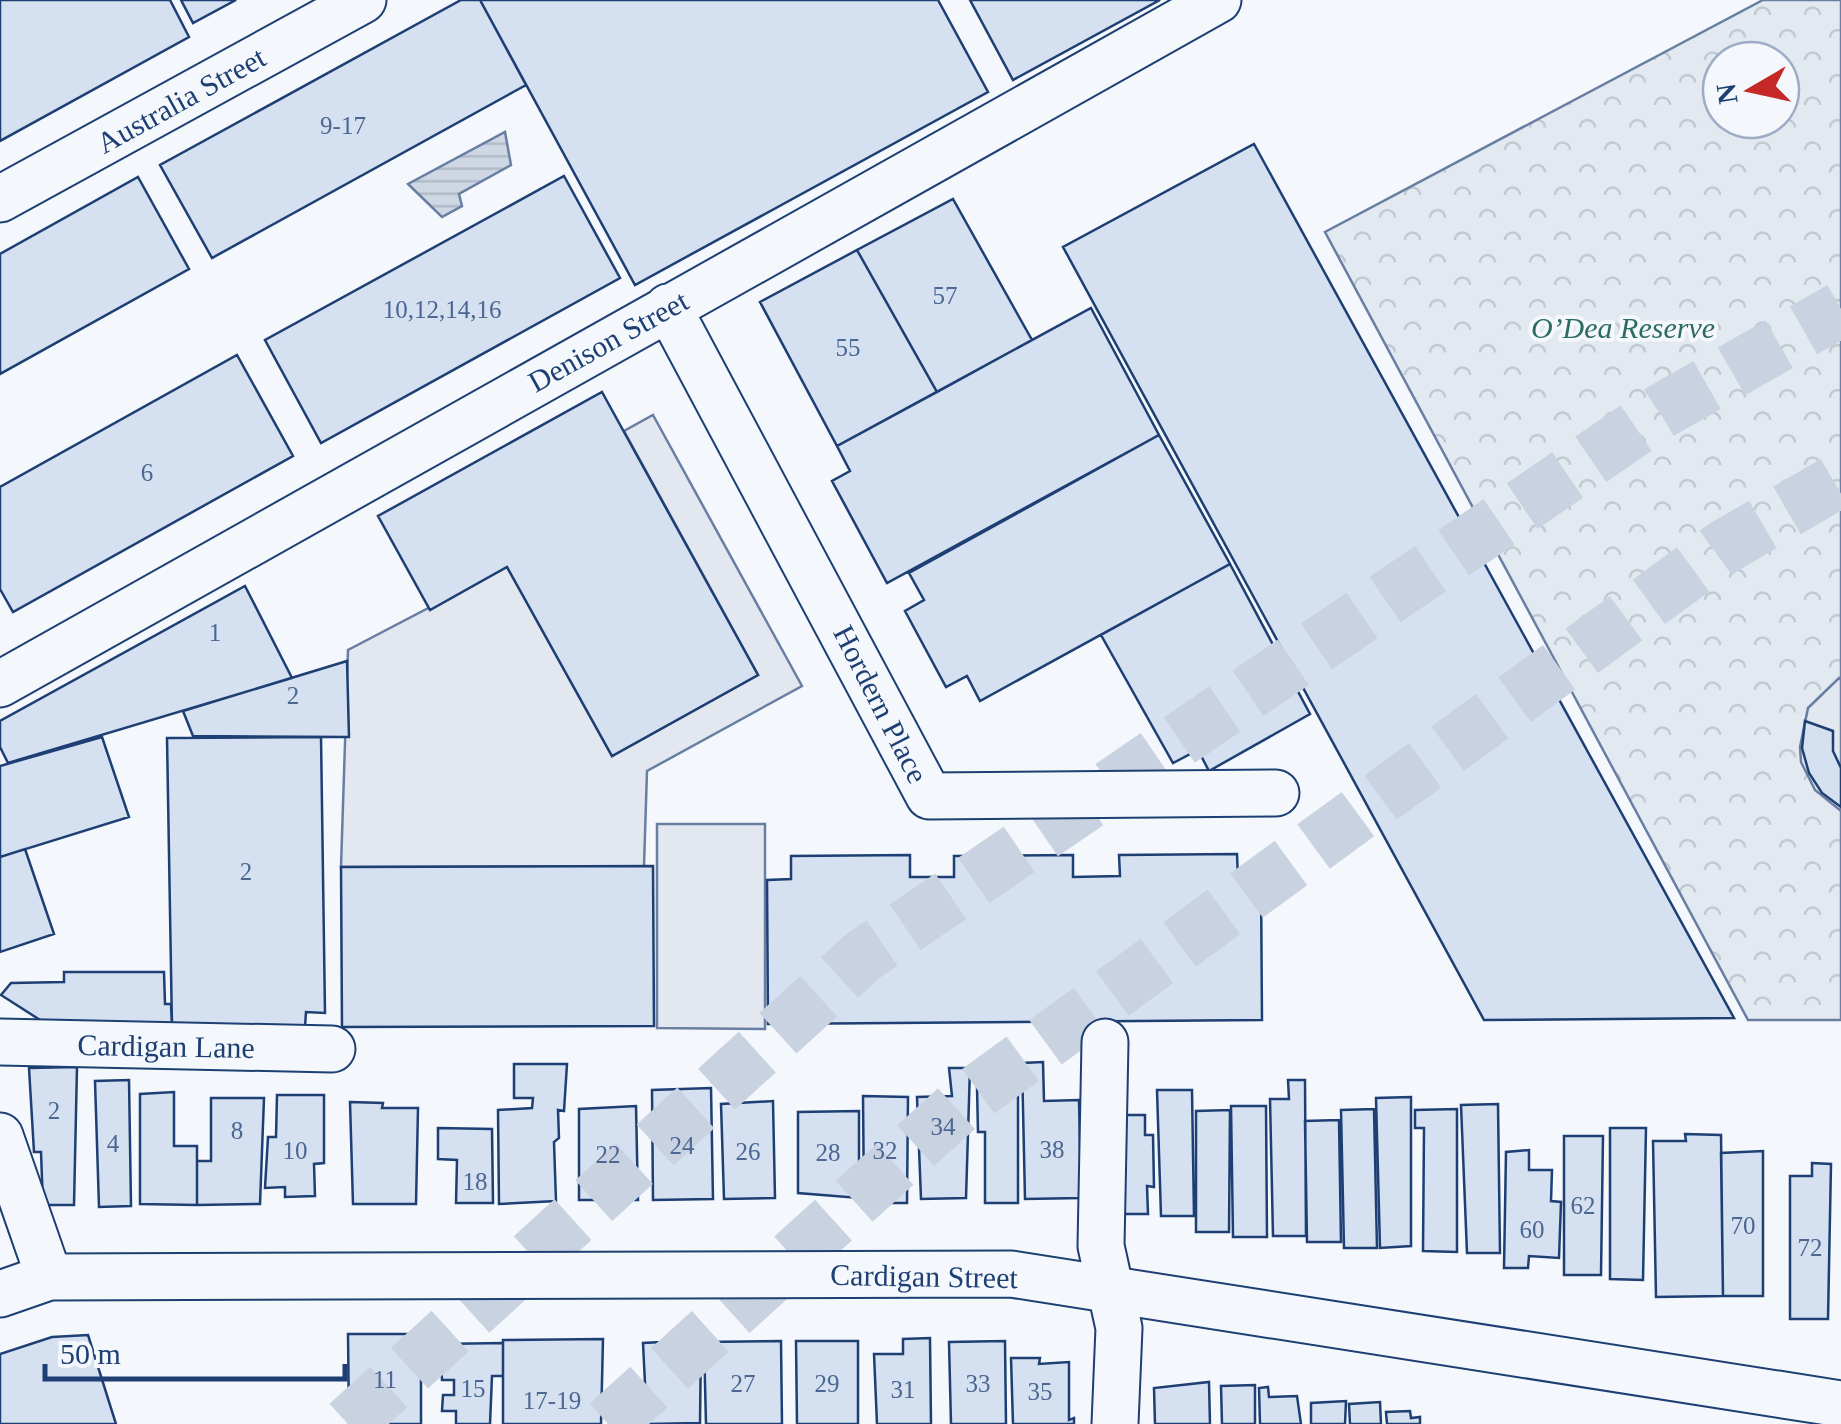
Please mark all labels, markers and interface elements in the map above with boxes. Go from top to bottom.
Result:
street label: Australia Street [91,40,272,160]
north arrow [1701,40,1801,140]
text: N [1710,81,1744,106]
house number: 9-17 [320,112,366,139]
house number: 57 [933,282,958,309]
street label: Denison Street [522,283,694,398]
house number: 10,12,14,16 [383,296,501,323]
park label: O’Dea Reserve [1531,311,1715,344]
house number: 55 [836,334,861,361]
house number: 6 [141,459,153,486]
house number: 1 [209,619,221,646]
street label: Hordern Place [827,620,935,788]
house number: 2 [287,682,299,709]
house number: 2 [240,858,252,885]
street label: Cardigan Lane [77,1028,255,1064]
house number: 2 [48,1097,60,1124]
house number: 34 [931,1113,956,1140]
house number: 8 [231,1117,243,1144]
house number: 4 [107,1130,120,1157]
house number: 24 [670,1132,695,1159]
house number: 38 [1040,1136,1065,1163]
house number: 10 [283,1137,308,1164]
house number: 32 [873,1137,898,1164]
house number: 26 [736,1138,761,1165]
house number: 28 [816,1139,841,1166]
house number: 22 [596,1141,621,1168]
house number: 18 [463,1168,488,1195]
house number: 62 [1571,1192,1596,1219]
house number: 70 [1731,1212,1756,1239]
house number: 60 [1520,1216,1545,1243]
house number: 72 [1798,1234,1823,1261]
street label: Cardigan Street [830,1258,1019,1294]
scale bar [45,1319,345,1381]
text: 50 m [60,1337,121,1370]
house number: 11 [373,1366,397,1393]
house number: 27 [731,1370,756,1397]
house number: 29 [815,1370,840,1397]
house number: 33 [966,1370,991,1397]
house number: 15 [461,1375,486,1402]
house number: 31 [891,1376,916,1403]
house number: 35 [1028,1378,1053,1405]
house number: 17-19 [523,1387,581,1414]

